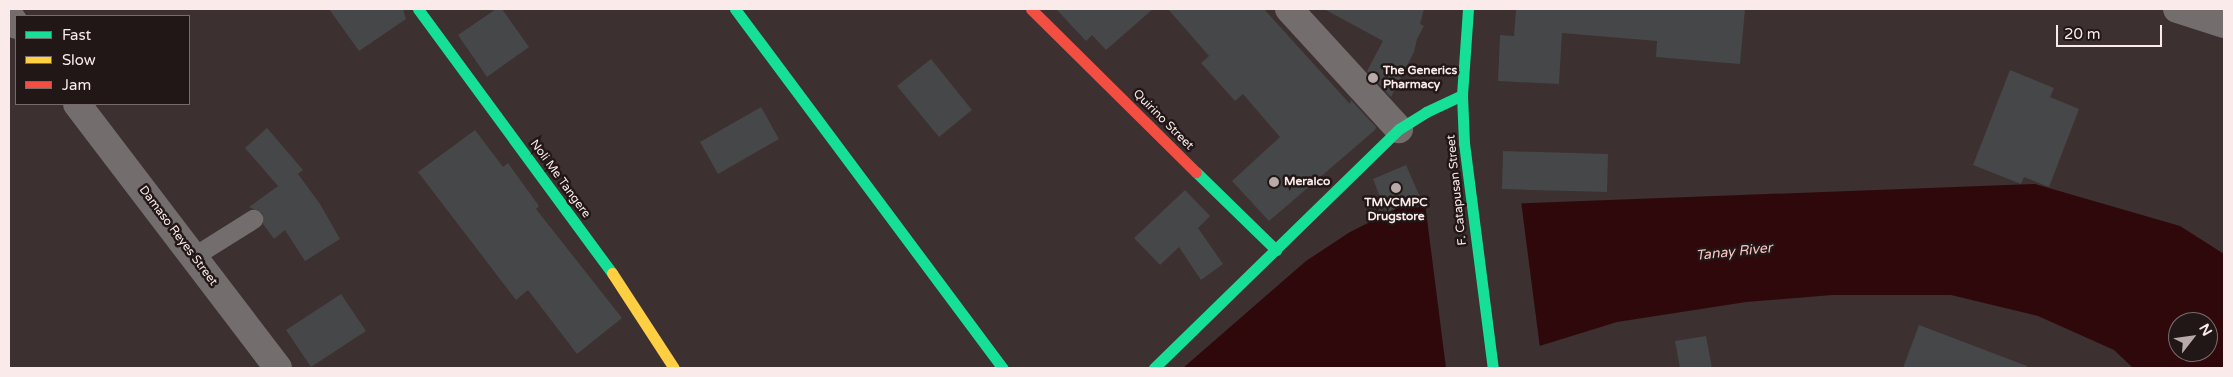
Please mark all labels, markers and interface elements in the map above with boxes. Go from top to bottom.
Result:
legend [15,15,190,105]
scale bar [2058,15,2164,47]
text: 20 m [2064,25,2101,43]
text: Fast [62,26,91,44]
text: Slow [62,51,96,69]
place label: The Generics Pharmacy [1383,64,1457,92]
marker: The Generics Pharmacy [1367,72,1379,84]
text: Jam [62,76,91,94]
street label: Quirino Street [1130,87,1196,153]
street label: F. Catapusan Street [1444,134,1470,246]
street label: Noli Me Tangere [527,137,593,221]
place label: Meralco [1284,175,1330,189]
marker: Meralco [1268,176,1280,188]
marker: TMVCMPC Drugstore [1390,182,1402,194]
street label: Damaso Reyes Street [136,183,220,289]
place label: TMVCMPC Drugstore [1364,196,1428,224]
water label: Tanay River [1695,240,1773,264]
north arrow [2168,312,2218,362]
text: N [2195,321,2216,339]

